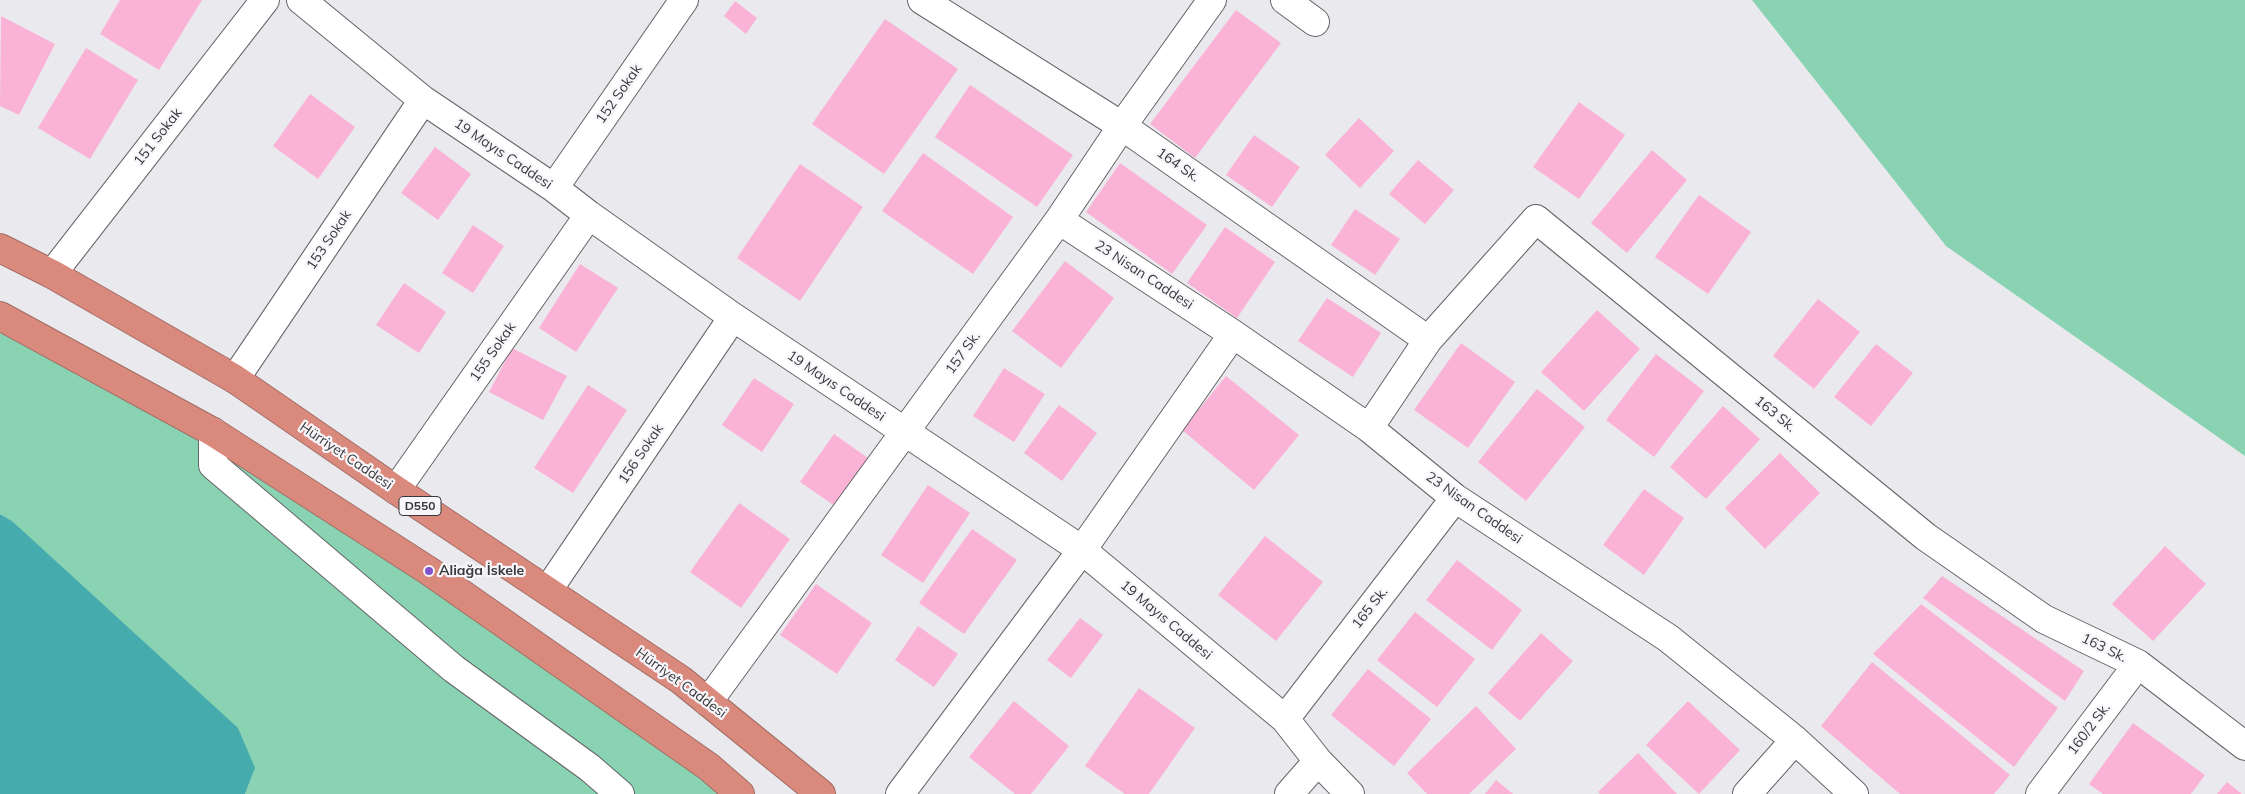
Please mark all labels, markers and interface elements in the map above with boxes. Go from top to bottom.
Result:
street label: 152 Sokak [593,61,645,127]
street label: 151 Sokak [130,105,186,169]
street label: 19 Mayıs Caddesi [451,115,555,193]
street label: 164 Sk. [1153,144,1203,186]
street label: 153 Sokak [303,207,355,273]
street label: 23 Nisan Caddesi [1092,237,1196,313]
street label: 155 Sokak [467,319,519,385]
street label: 157 Sk. [942,329,984,377]
street label: 19 Mayıs Caddesi [784,347,888,425]
street label: 163 Sk. [1751,392,1799,436]
street label: Hürriyet Caddesi [296,419,396,493]
street label: 156 Sokak [615,421,667,487]
street label: 23 Nisan Caddesi [1423,468,1525,548]
road number: D550 [399,496,441,516]
place label: Aliağa İskele [439,563,524,579]
marker: Aliağa İskele [423,565,435,577]
street label: 19 Mayıs Caddesi [1117,577,1215,663]
street label: 165 Sk. [1349,584,1391,632]
street label: 163 Sk. [2079,630,2129,666]
street label: Hürriyet Caddesi [632,644,730,722]
street label: 160/2 Sk. [2064,700,2114,758]

